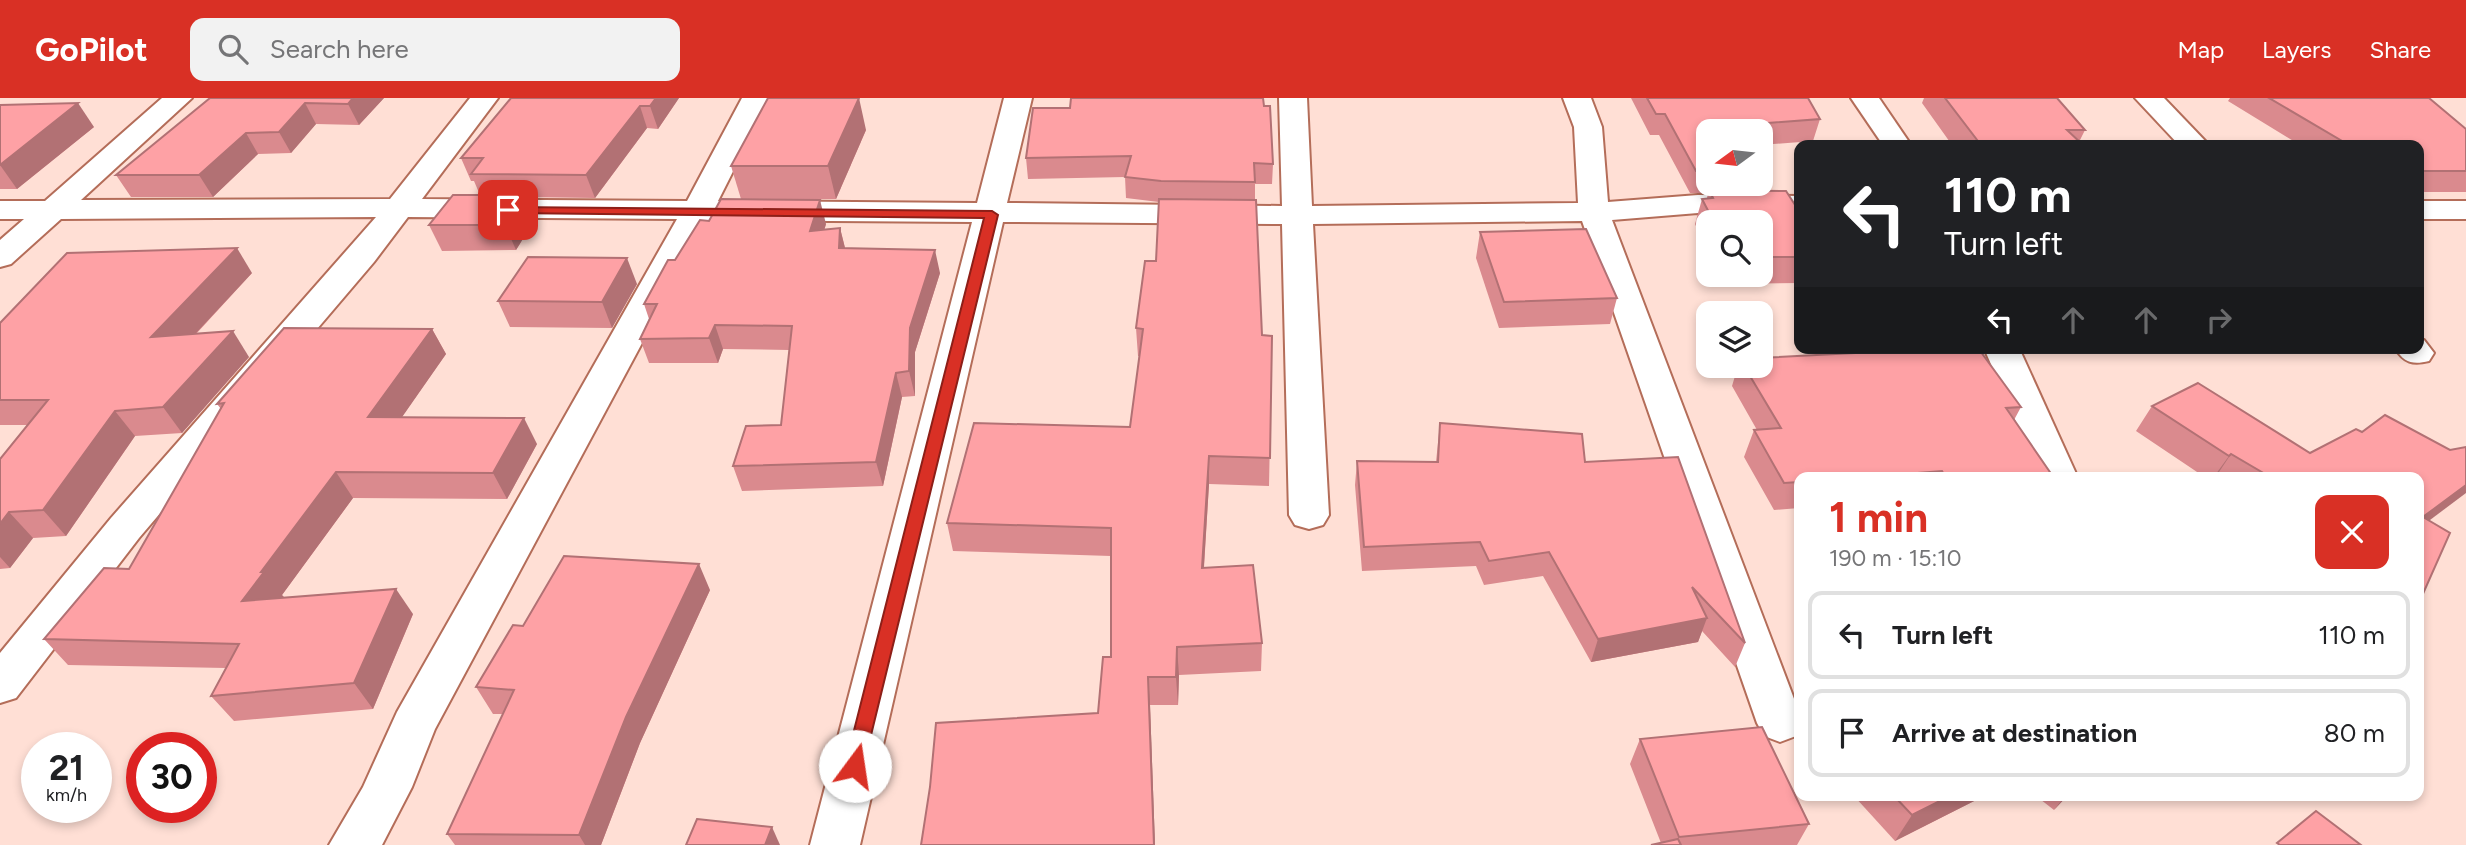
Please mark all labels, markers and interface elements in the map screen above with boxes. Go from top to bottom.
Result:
search box [190,18,680,81]
text: GoPilot [35,30,148,69]
icon: search [214,30,252,68]
text: Search here [270,33,409,65]
text: Map [2177,35,2224,64]
text: Layers [2262,35,2331,64]
text: Share [2369,35,2431,64]
north arrow [1696,119,1773,196]
map controls [1696,119,1773,378]
text: 110 m [1944,165,2072,224]
icon: left [1829,168,1920,259]
pin [478,180,538,240]
icon: arrive [489,191,527,229]
button: search [1696,210,1773,287]
text: Turn left [1944,225,2063,263]
button: layers [1696,301,1773,378]
icon: left [1981,301,2019,339]
icon: ahead [2054,301,2092,339]
icon: ahead [2127,301,2165,339]
icon: right [2200,301,2238,339]
text: 1 min [1829,492,1928,543]
button: close [2315,495,2389,569]
text: 190 m · 15:10 [1829,544,1962,572]
icon: left [1833,616,1871,654]
text: Turn left [1892,619,1993,651]
text: 110 m [2318,619,2385,651]
icon: arrive [1833,714,1871,752]
text: Arrive at destination [1892,717,2137,749]
text: 80 m [2324,717,2385,749]
position arrow [818,729,892,803]
speed limit sign: 30 [126,732,217,823]
text: 21 [49,747,84,789]
text: km/h [46,784,87,806]

